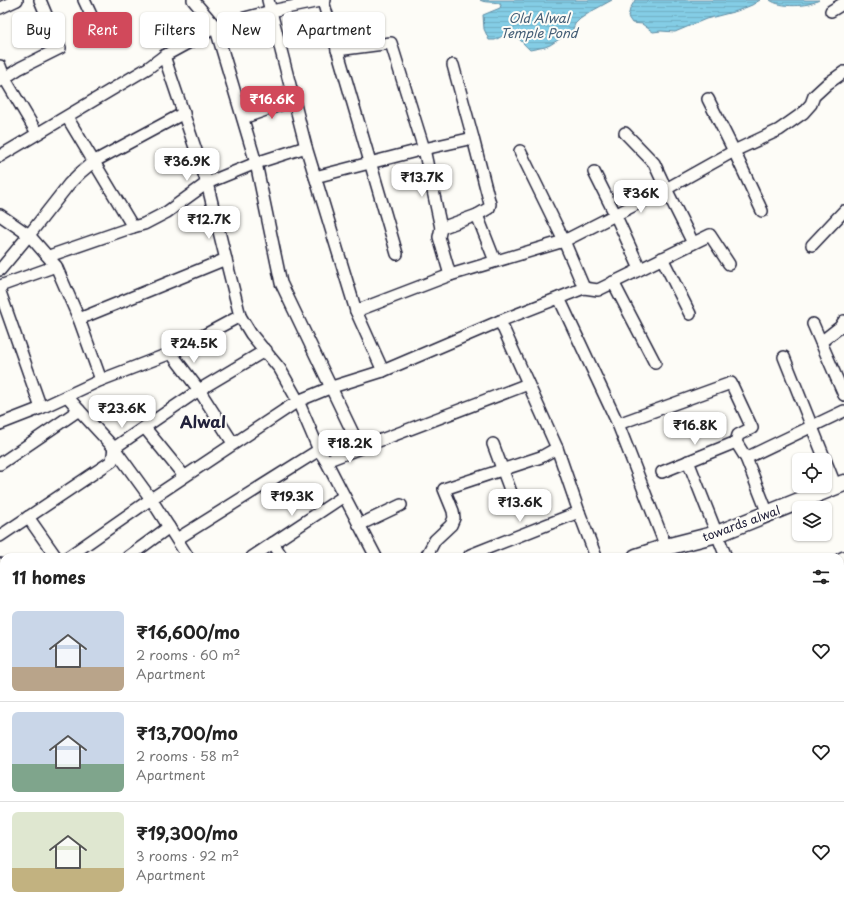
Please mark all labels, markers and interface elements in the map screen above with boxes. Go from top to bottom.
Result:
water label: Old Alwal Temple Pond [501,8,580,42]
chip: Buy [12,12,65,48]
chip: Rent [73,12,132,48]
chip: Filters [140,12,209,48]
chip: New [217,12,275,48]
chip: Apartment [283,12,385,48]
pin: ₹16.6K [239,86,305,120]
text: ₹16.6K [249,89,295,108]
pin: ₹36.9K [154,148,220,182]
text: ₹36.9K [164,151,210,170]
pin: ₹13.7K [389,164,455,198]
text: ₹13.7K [400,167,444,186]
pin: ₹36K [617,180,665,214]
text: ₹36K [623,183,659,202]
pin: ₹12.7K [176,206,242,240]
text: ₹12.7K [187,209,231,228]
pin: ₹24.5K [161,330,227,364]
text: ₹24.5K [170,333,218,352]
pin: ₹23.6K [89,395,155,429]
text: ₹23.6K [98,398,146,417]
district label: Alwal [180,409,226,433]
pin: ₹16.8K [662,412,728,446]
text: ₹16.8K [673,415,717,434]
pin: ₹18.2K [317,430,383,464]
text: ₹18.2K [327,433,373,452]
map controls [792,453,832,541]
button: locate [792,453,832,493]
pin: ₹19.3K [259,483,325,517]
text: ₹19.3K [270,486,314,505]
pin: ₹13.6K [487,489,553,523]
text: ₹13.6K [497,492,543,511]
street label: towards alwal [699,501,783,545]
button: layers [792,501,832,541]
text: 11 homes [12,564,86,590]
icon: filters [810,566,832,588]
text: ₹16,600/mo [136,619,240,645]
icon: home [44,627,92,675]
icon: heart [810,640,832,662]
text: 2 rooms · 60 m² [136,645,241,664]
text: Apartment [136,664,205,683]
text: ₹13,700/mo [136,720,238,746]
icon: home [44,728,92,776]
icon: heart [810,741,832,763]
text: 2 rooms · 58 m² [136,746,239,765]
text: Apartment [136,765,205,784]
text: ₹19,300/mo [136,820,238,846]
icon: home [44,828,92,876]
icon: heart [810,841,832,863]
text: 3 rooms · 92 m² [136,846,239,865]
text: Apartment [136,865,205,884]

